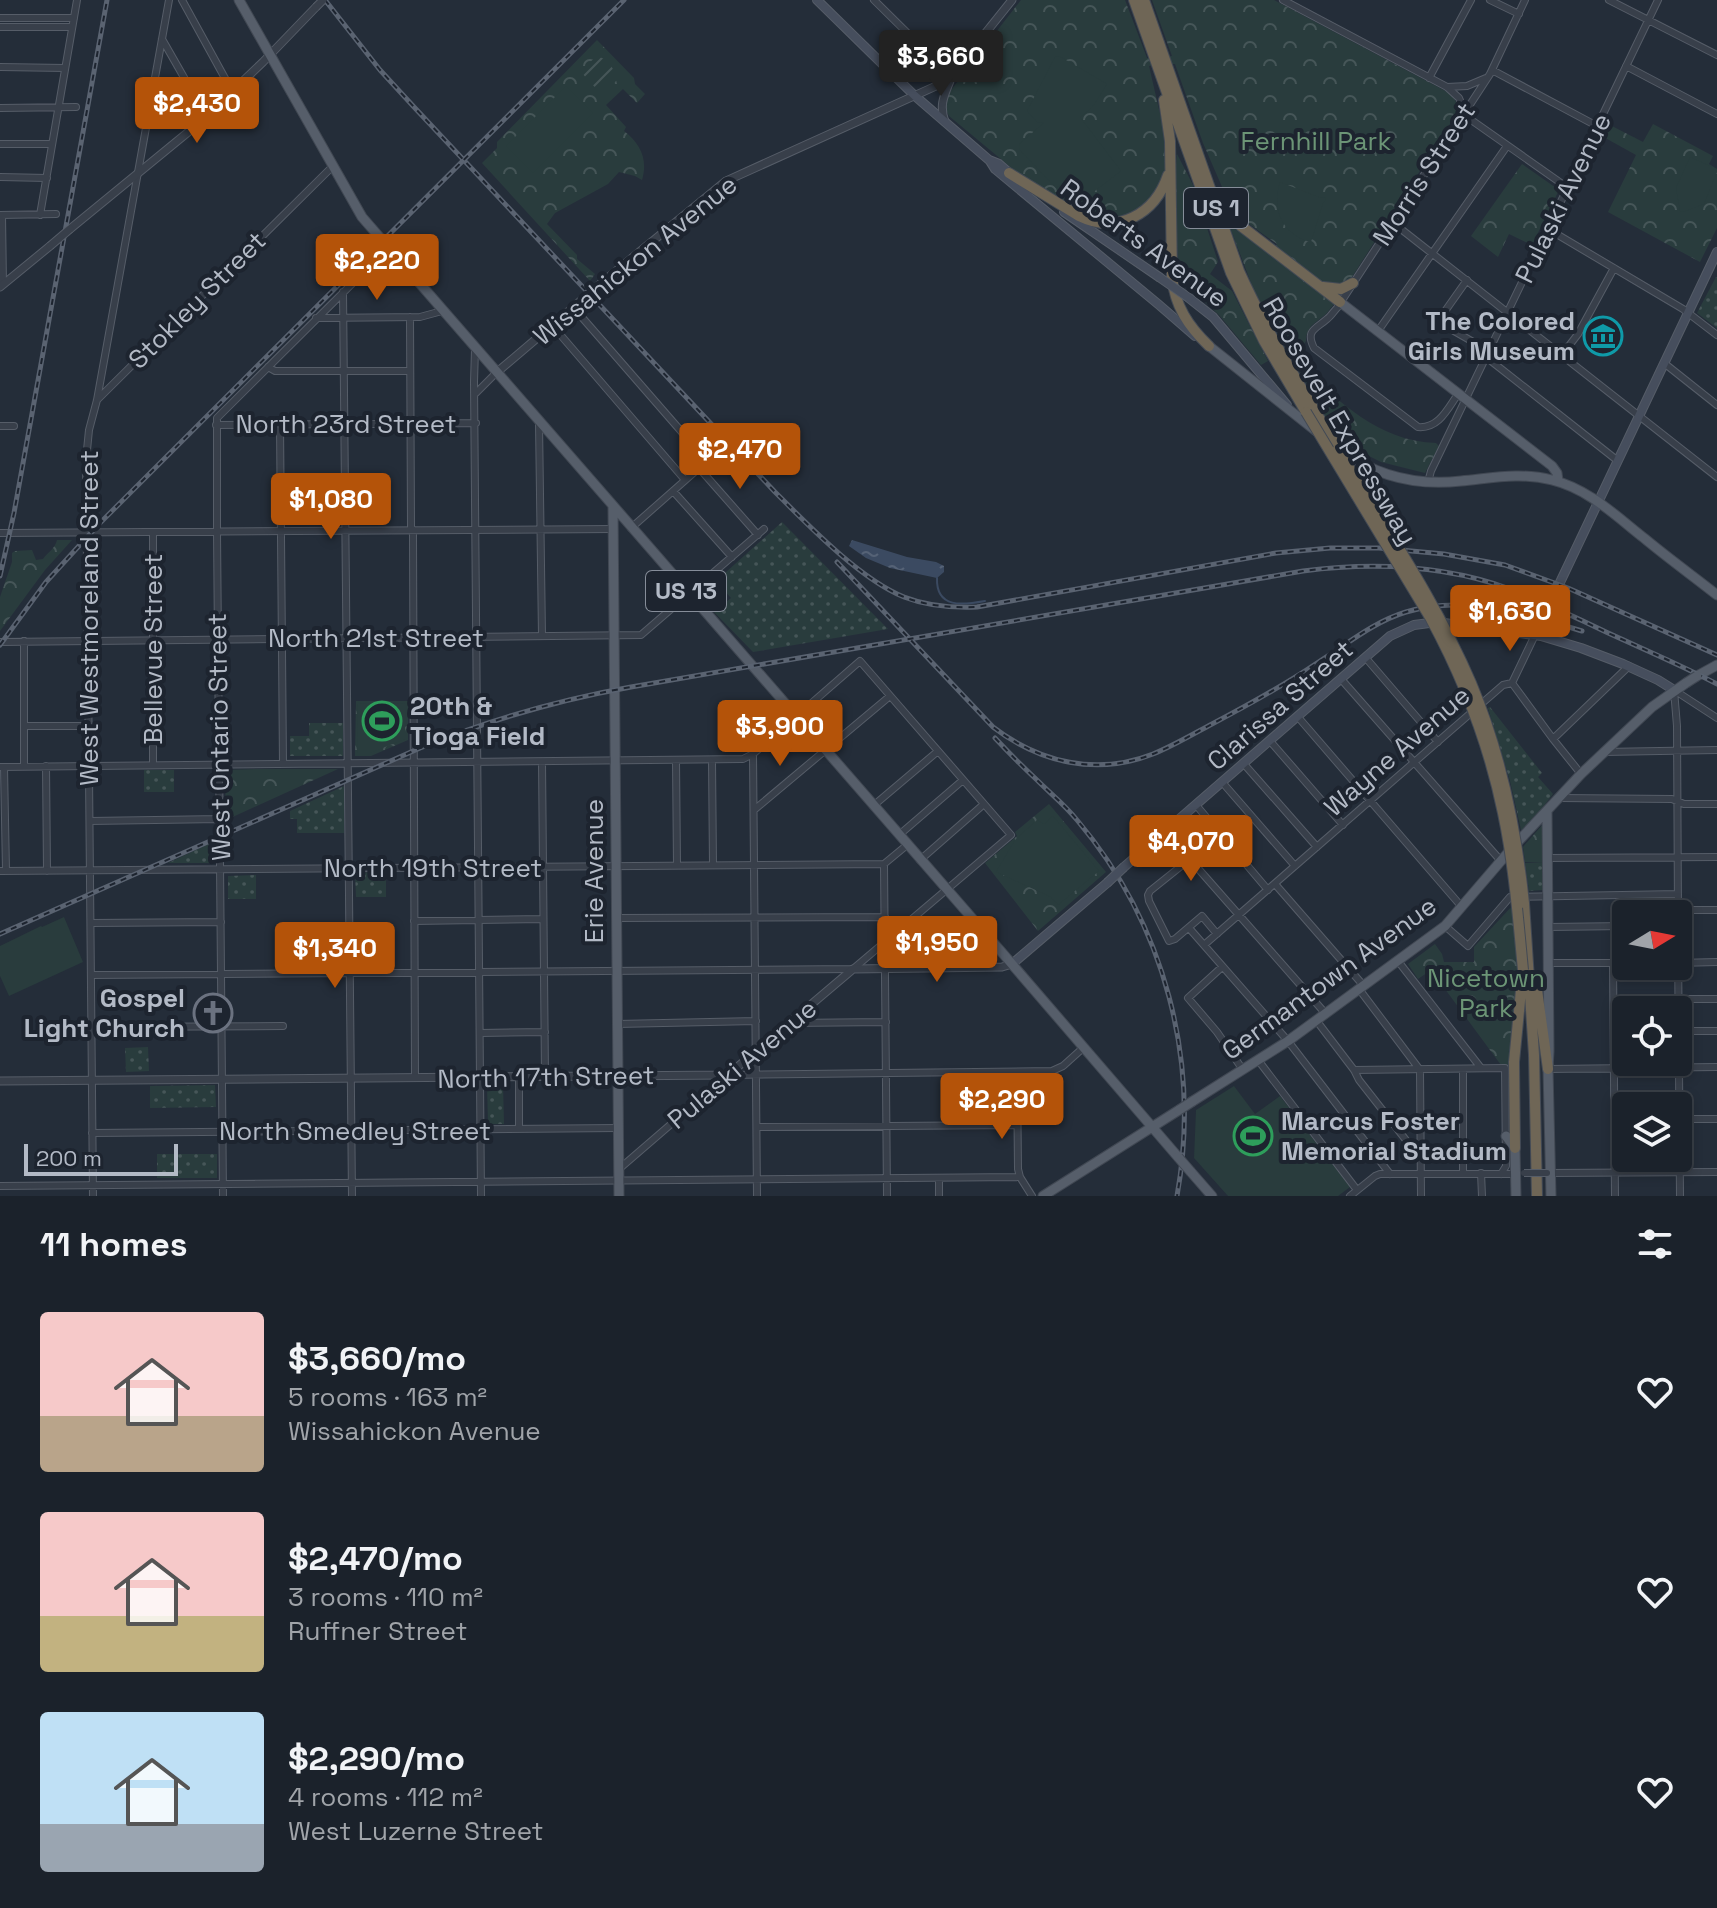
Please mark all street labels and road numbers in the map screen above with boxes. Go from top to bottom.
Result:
street label: Morris Street [1365,96,1483,252]
street label: Pulaski Avenue [1507,107,1619,289]
street label: Wissahickon Avenue [526,167,744,353]
street label: Roberts Avenue [1054,171,1234,315]
road number: US 1 [1184,188,1248,228]
street label: Stokley Street [121,224,273,376]
street label: Roosevelt Expressway [1255,291,1425,551]
street label: North 23rd Street [235,407,457,441]
street label: West Westmoreland Street [72,450,106,786]
street label: Bellevue Street [136,553,170,745]
road number: US 13 [646,571,726,611]
street label: West Ontario Street [200,613,238,861]
street label: North 21st Street [268,621,484,655]
street label: Clarissa Street [1200,632,1360,778]
street label: Wayne Avenue [1317,678,1477,824]
street label: Erie Avenue [577,799,611,943]
street label: North 19th Street [324,851,542,885]
street label: Germantown Avenue [1215,889,1443,1067]
street label: Pulaski Avenue [660,992,824,1136]
street label: North 17th Street [437,1058,655,1096]
street label: North Smedley Street [219,1114,491,1148]

